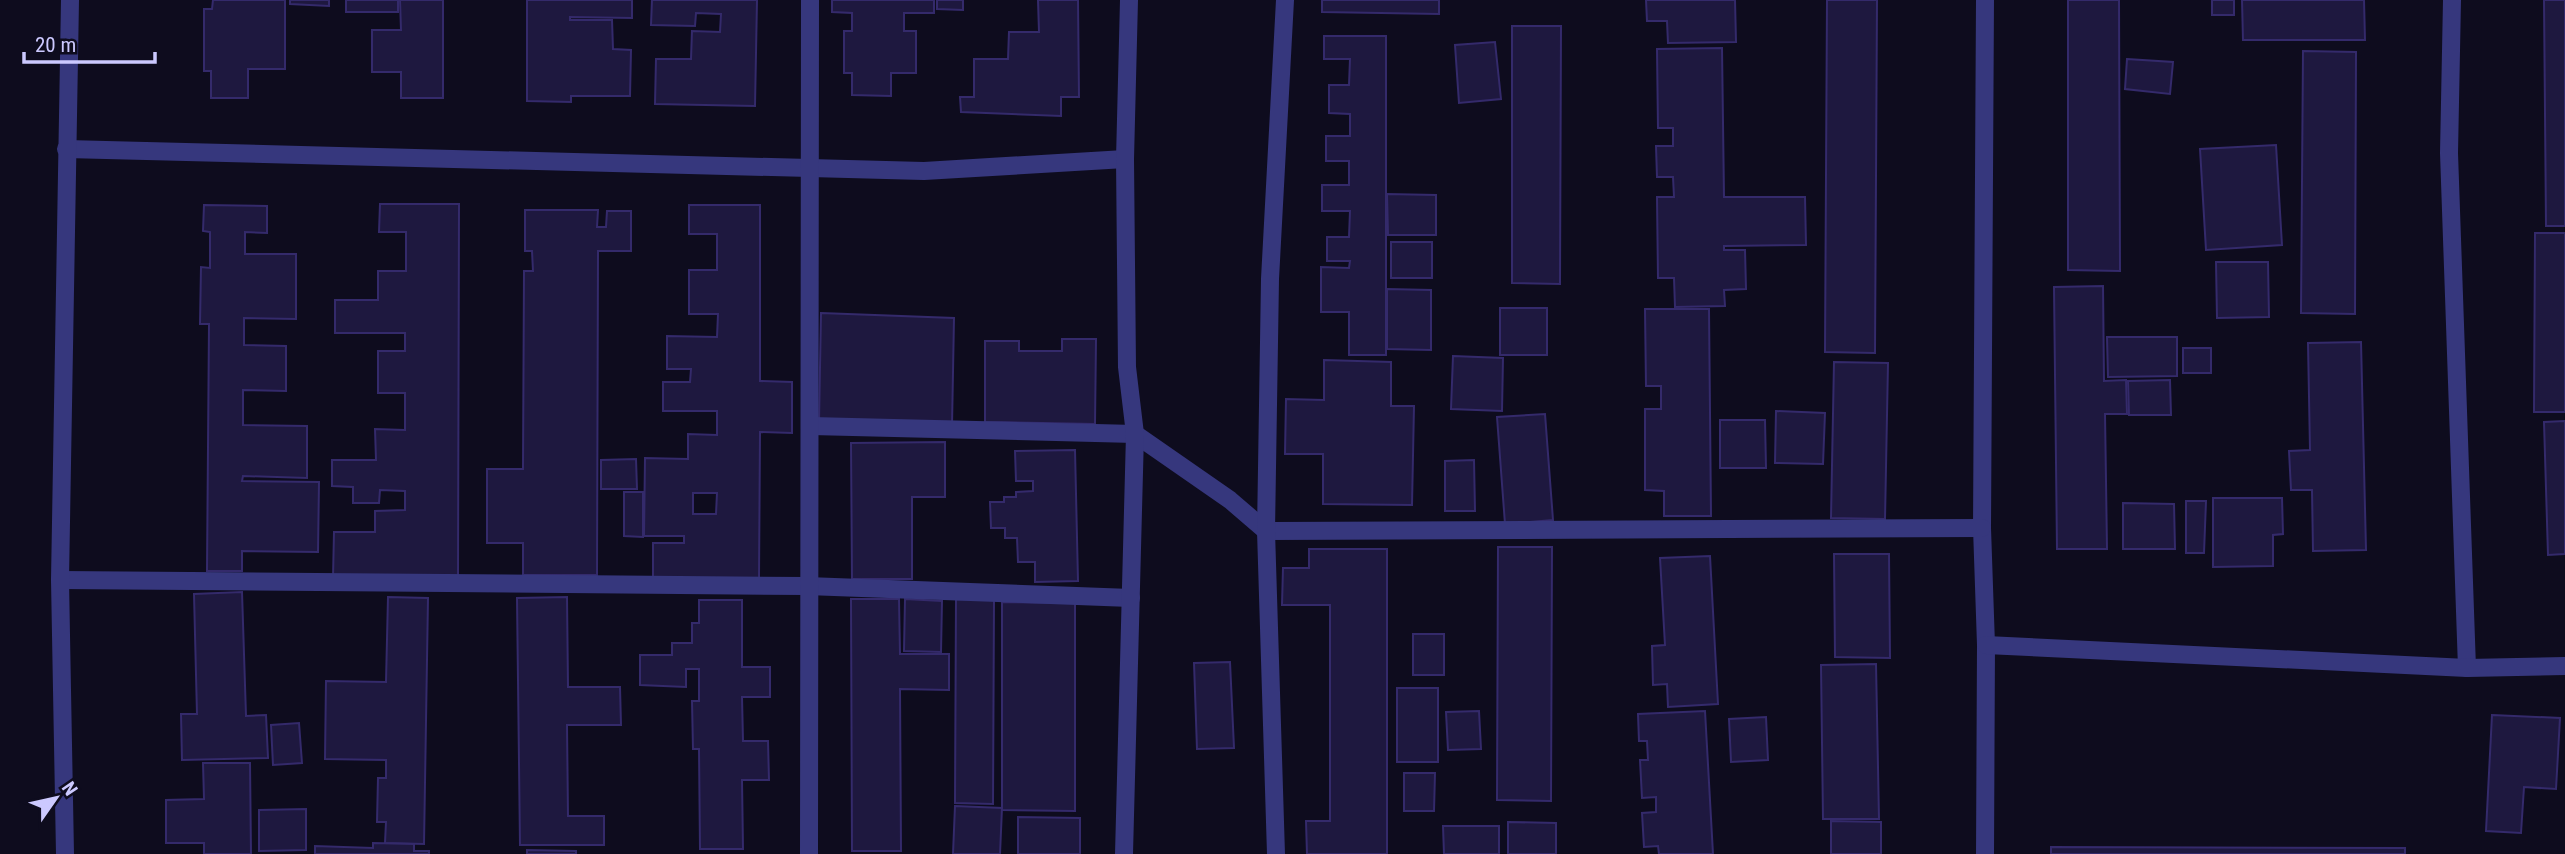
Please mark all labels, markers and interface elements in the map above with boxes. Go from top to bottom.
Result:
scale bar [24,21,156,65]
text: 20 m [35,33,76,57]
north arrow [21,763,91,833]
text: N [57,778,82,800]

